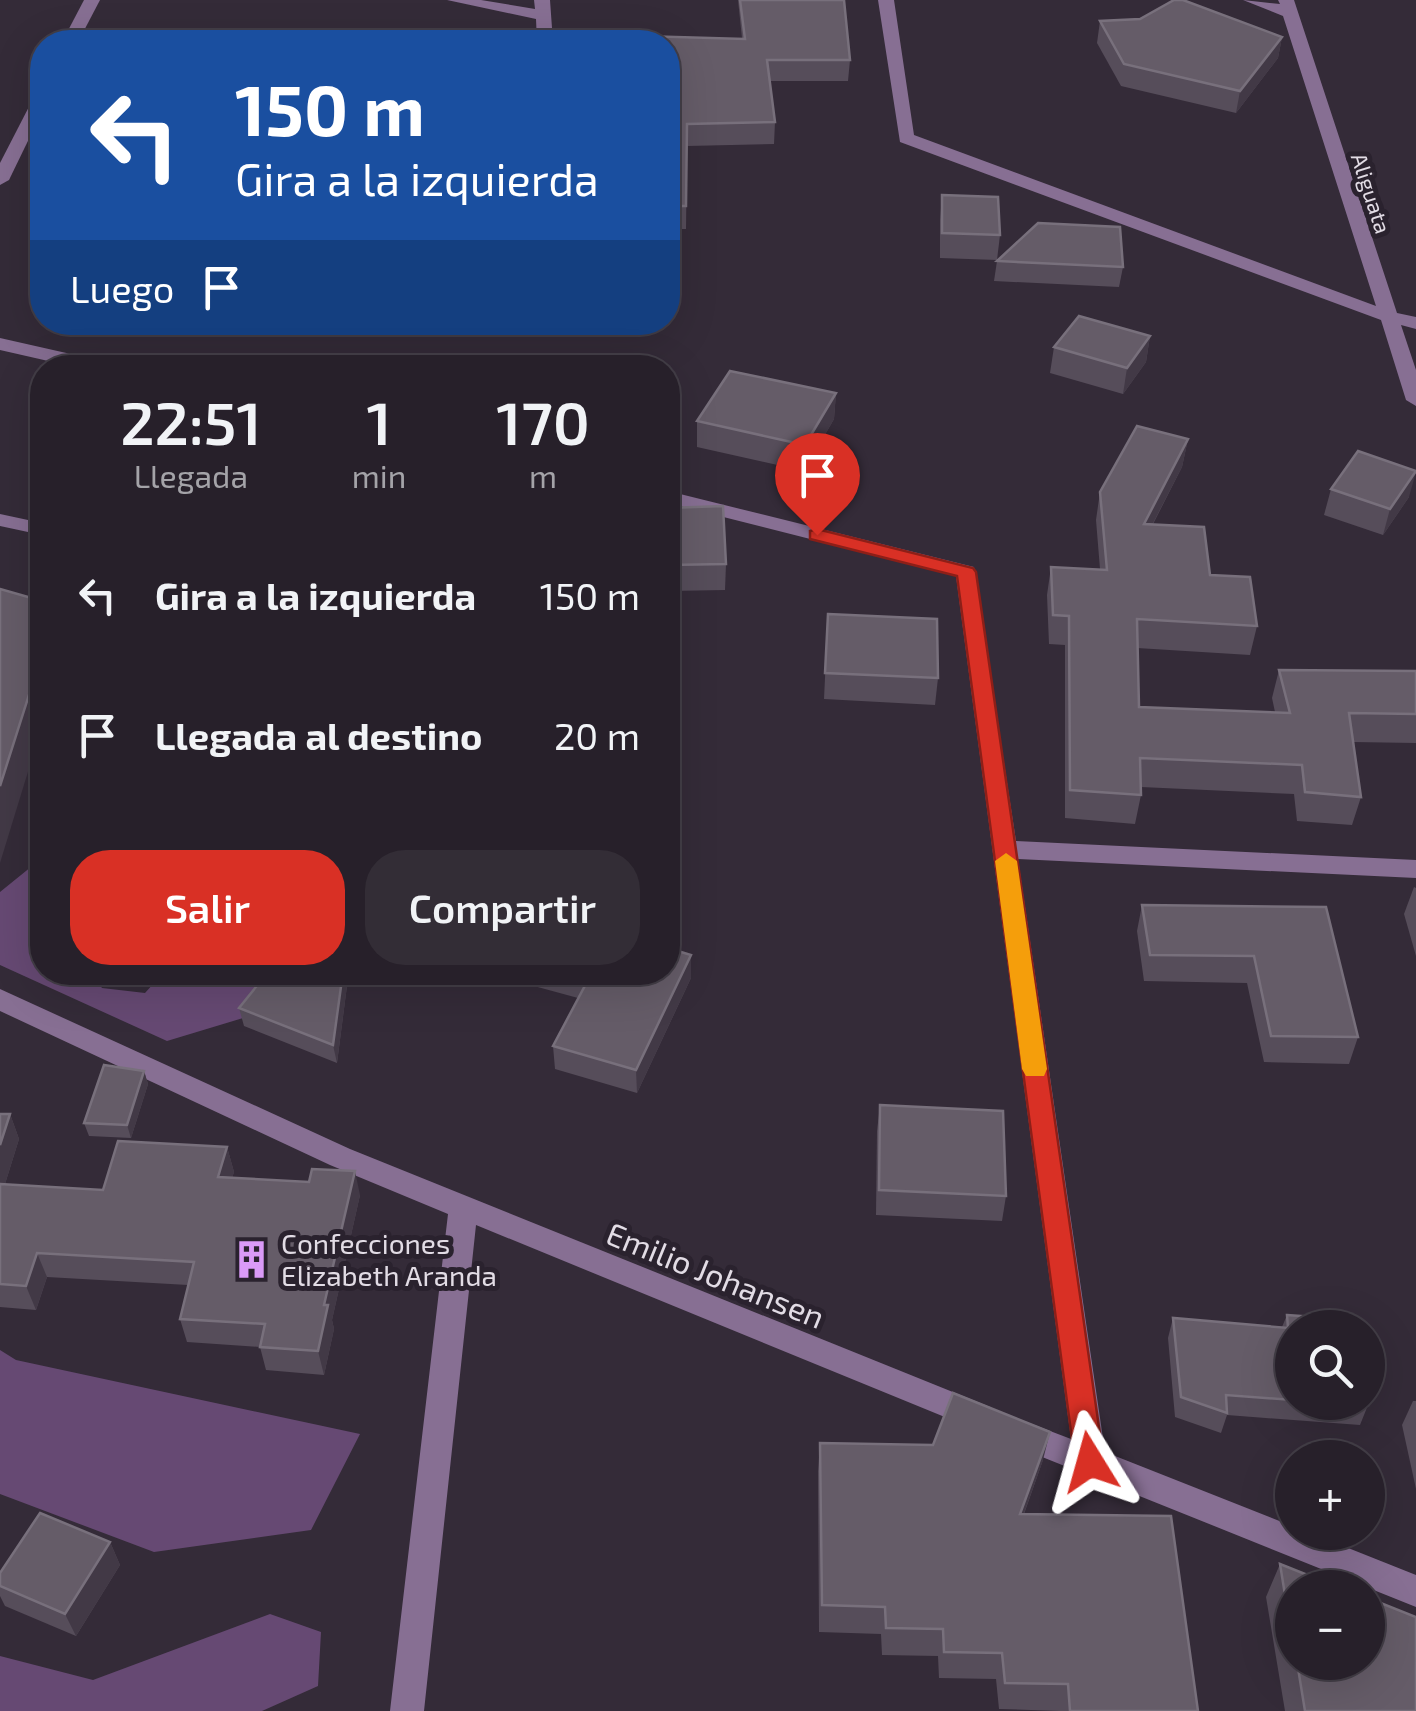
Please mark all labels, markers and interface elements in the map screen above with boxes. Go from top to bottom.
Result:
text: 150 m [235,66,425,150]
icon: left [70,70,200,200]
street label: Aliguata [1347,149,1397,237]
text: Gira a la izquierda [235,151,599,205]
icon: arrive [194,260,249,315]
text: Luego [70,265,174,311]
text: 22:51 [120,385,262,457]
text: 1 [366,385,392,457]
text: 170 [496,385,590,457]
pin [775,433,860,536]
icon: arrive [790,448,845,503]
text: Llegada [134,456,248,494]
text: min [352,456,406,494]
text: m [529,456,557,494]
icon: left [70,568,125,623]
text: Gira a la izquierda [155,572,476,618]
text: 150 m [540,572,640,618]
icon: arrive [70,708,125,763]
text: Llegada al destino [155,712,483,758]
text: 20 m [554,712,640,758]
button: Salir [70,850,345,965]
button: Compartir [365,850,640,965]
street label: Emilio Johansen [601,1213,831,1335]
place label: Confecciones Elizabeth Aranda [281,1226,497,1292]
building icon: Confecciones Elizabeth Aranda [230,1238,272,1280]
map controls [1275,1310,1385,1680]
button: search [1275,1310,1385,1420]
position arrow [1038,1410,1142,1514]
button: + [1275,1440,1385,1550]
button: − [1275,1570,1385,1680]

